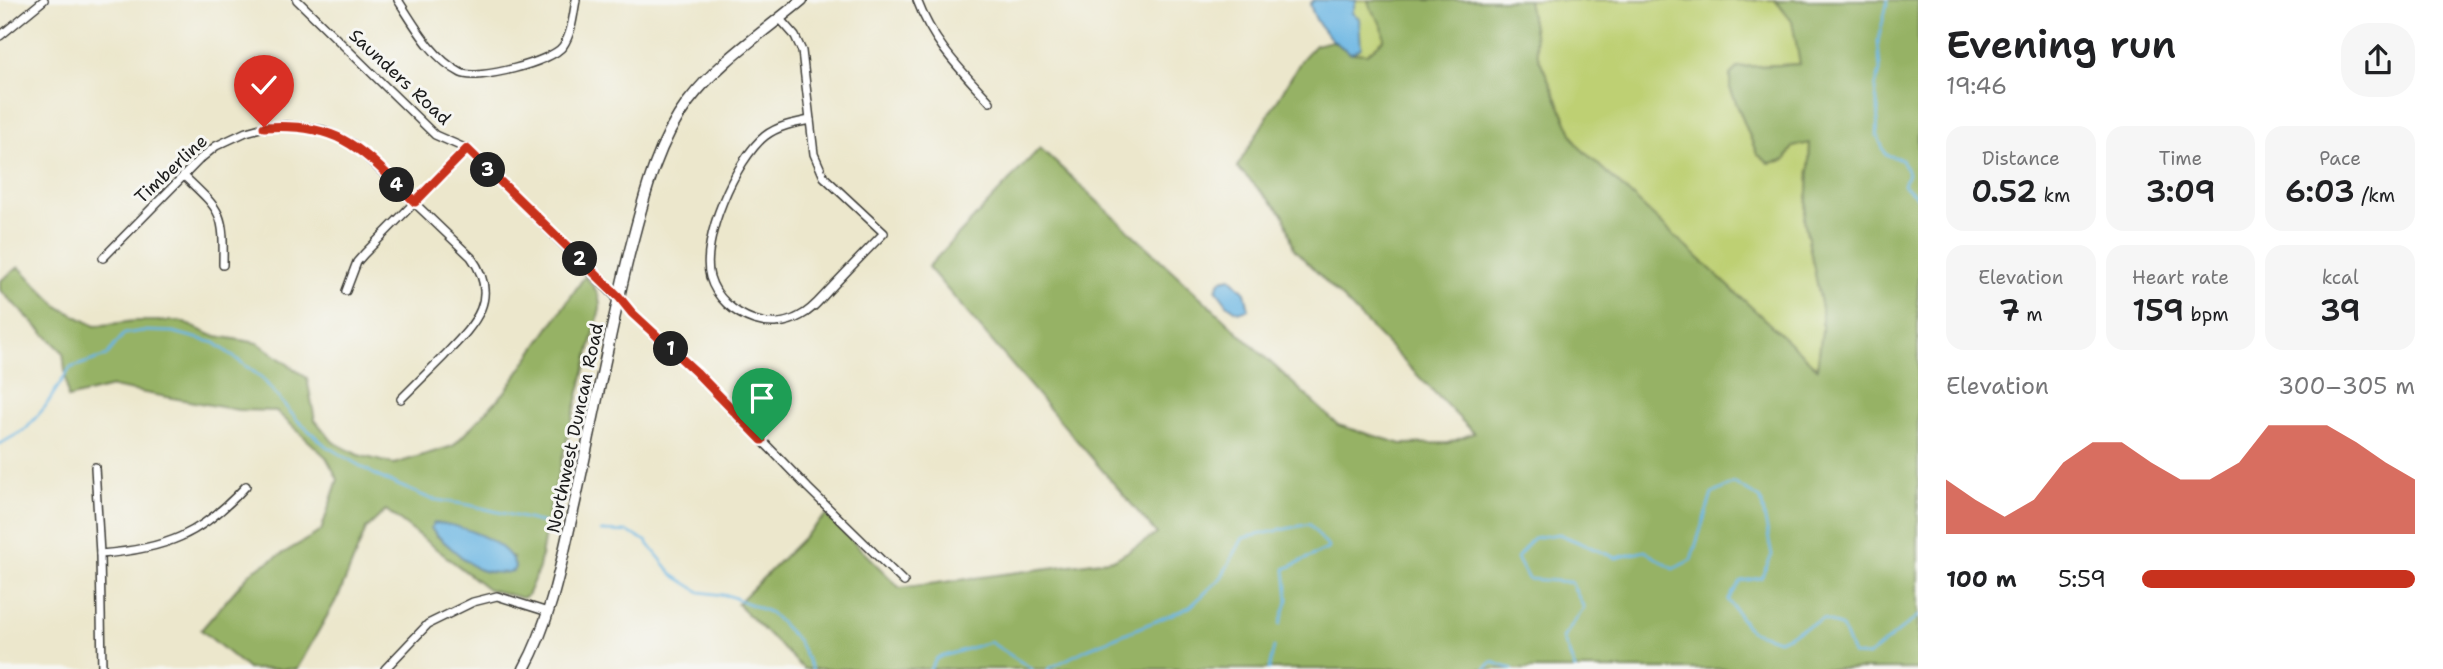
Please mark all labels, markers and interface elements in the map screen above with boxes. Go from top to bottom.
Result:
text: Evening run [1946,19,2176,70]
button: share [2341,23,2415,97]
street label: Saunders Road [344,24,456,130]
pin [234,55,294,127]
icon: check [245,66,283,104]
text: 19:46 [1946,71,2007,101]
street label: Timberline [130,129,212,209]
text: Distance [1982,146,2060,171]
text: Time [2159,146,2202,171]
text: Pace [2319,146,2361,171]
pin: 3 [470,152,505,188]
text: 3 [481,157,494,182]
pin: 4 [380,168,414,202]
text: 0.52 [1971,171,2037,212]
text: 3:09 [2145,171,2216,212]
text: 6:03 [2285,171,2355,212]
text: 4 [390,172,403,197]
text: km [2037,183,2070,208]
text: /km [2355,183,2395,208]
pin: 2 [562,242,598,276]
text: 2 [573,246,586,271]
text: Elevation [1978,265,2063,290]
text: Heart rate [2132,265,2229,290]
text: kcal [2322,265,2359,290]
text: 7 [1999,290,2020,331]
text: 159 [2132,290,2184,331]
text: 39 [2320,290,2361,331]
text: m [2020,302,2043,327]
text: bpm [2184,302,2229,327]
street label: Northwest Duncan Road [541,321,609,535]
pin: 1 [654,332,688,366]
text: 1 [666,336,675,361]
pin [732,368,792,440]
text: Elevation [1946,371,2049,401]
text: 300–305 m [2278,371,2415,401]
icon: arrive [743,379,781,417]
text: 100 m [1946,564,2017,594]
text: 5:59 [2058,564,2106,594]

